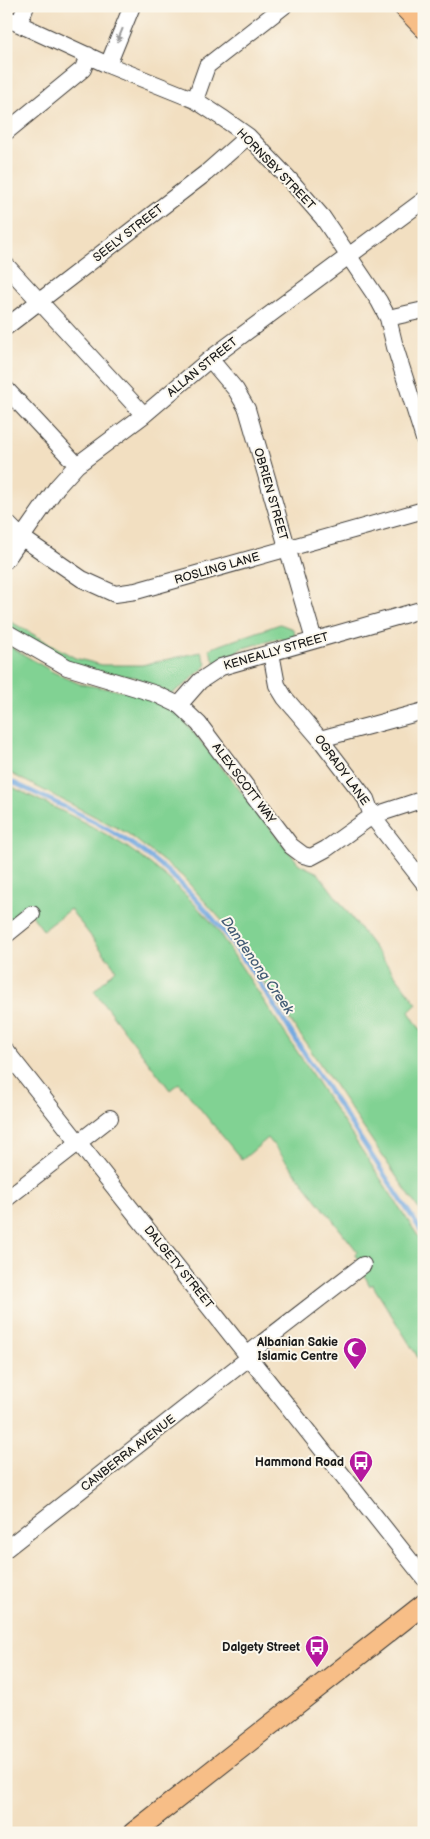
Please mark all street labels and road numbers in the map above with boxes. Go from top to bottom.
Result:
street label: HORNSBY STREET [233,126,319,214]
street label: SEELY STREET [90,201,167,265]
street label: ALLAN STREET [164,334,241,400]
street label: OBRIEN STREET [250,446,291,543]
street label: ROSLING LANE [173,549,262,588]
street label: KENEALLY STREET [222,629,331,674]
street label: OGRADY LANE [311,732,372,809]
street label: ALEX SCOTT WAY [209,740,279,827]
street label: DALGETY STREET [141,1223,217,1312]
street label: CANBERRA AVENUE [78,1412,179,1495]

